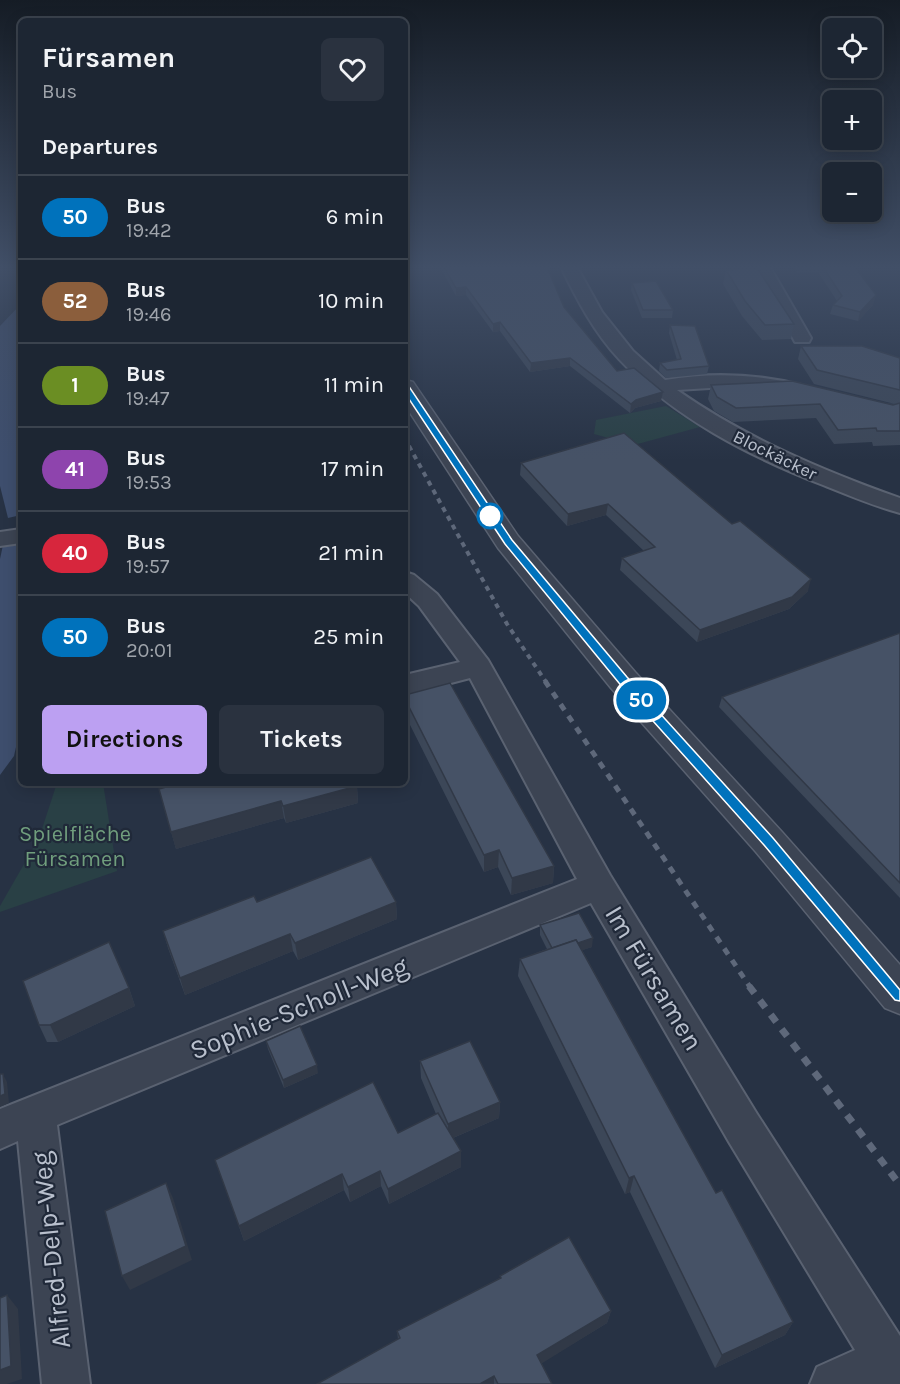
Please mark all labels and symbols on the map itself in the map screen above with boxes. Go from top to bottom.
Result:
street label: Blockäcker [729,425,821,485]
unlabelled marker [477,503,503,529]
line badge: 50 [614,680,668,720]
park label: Spielfläche Fürsamen [19,821,131,872]
street label: Im Fürsamen [598,900,710,1056]
street label: Sophie-Scholl-Weg [185,950,413,1066]
street label: Alfred-Delp-Weg [25,1150,77,1350]

